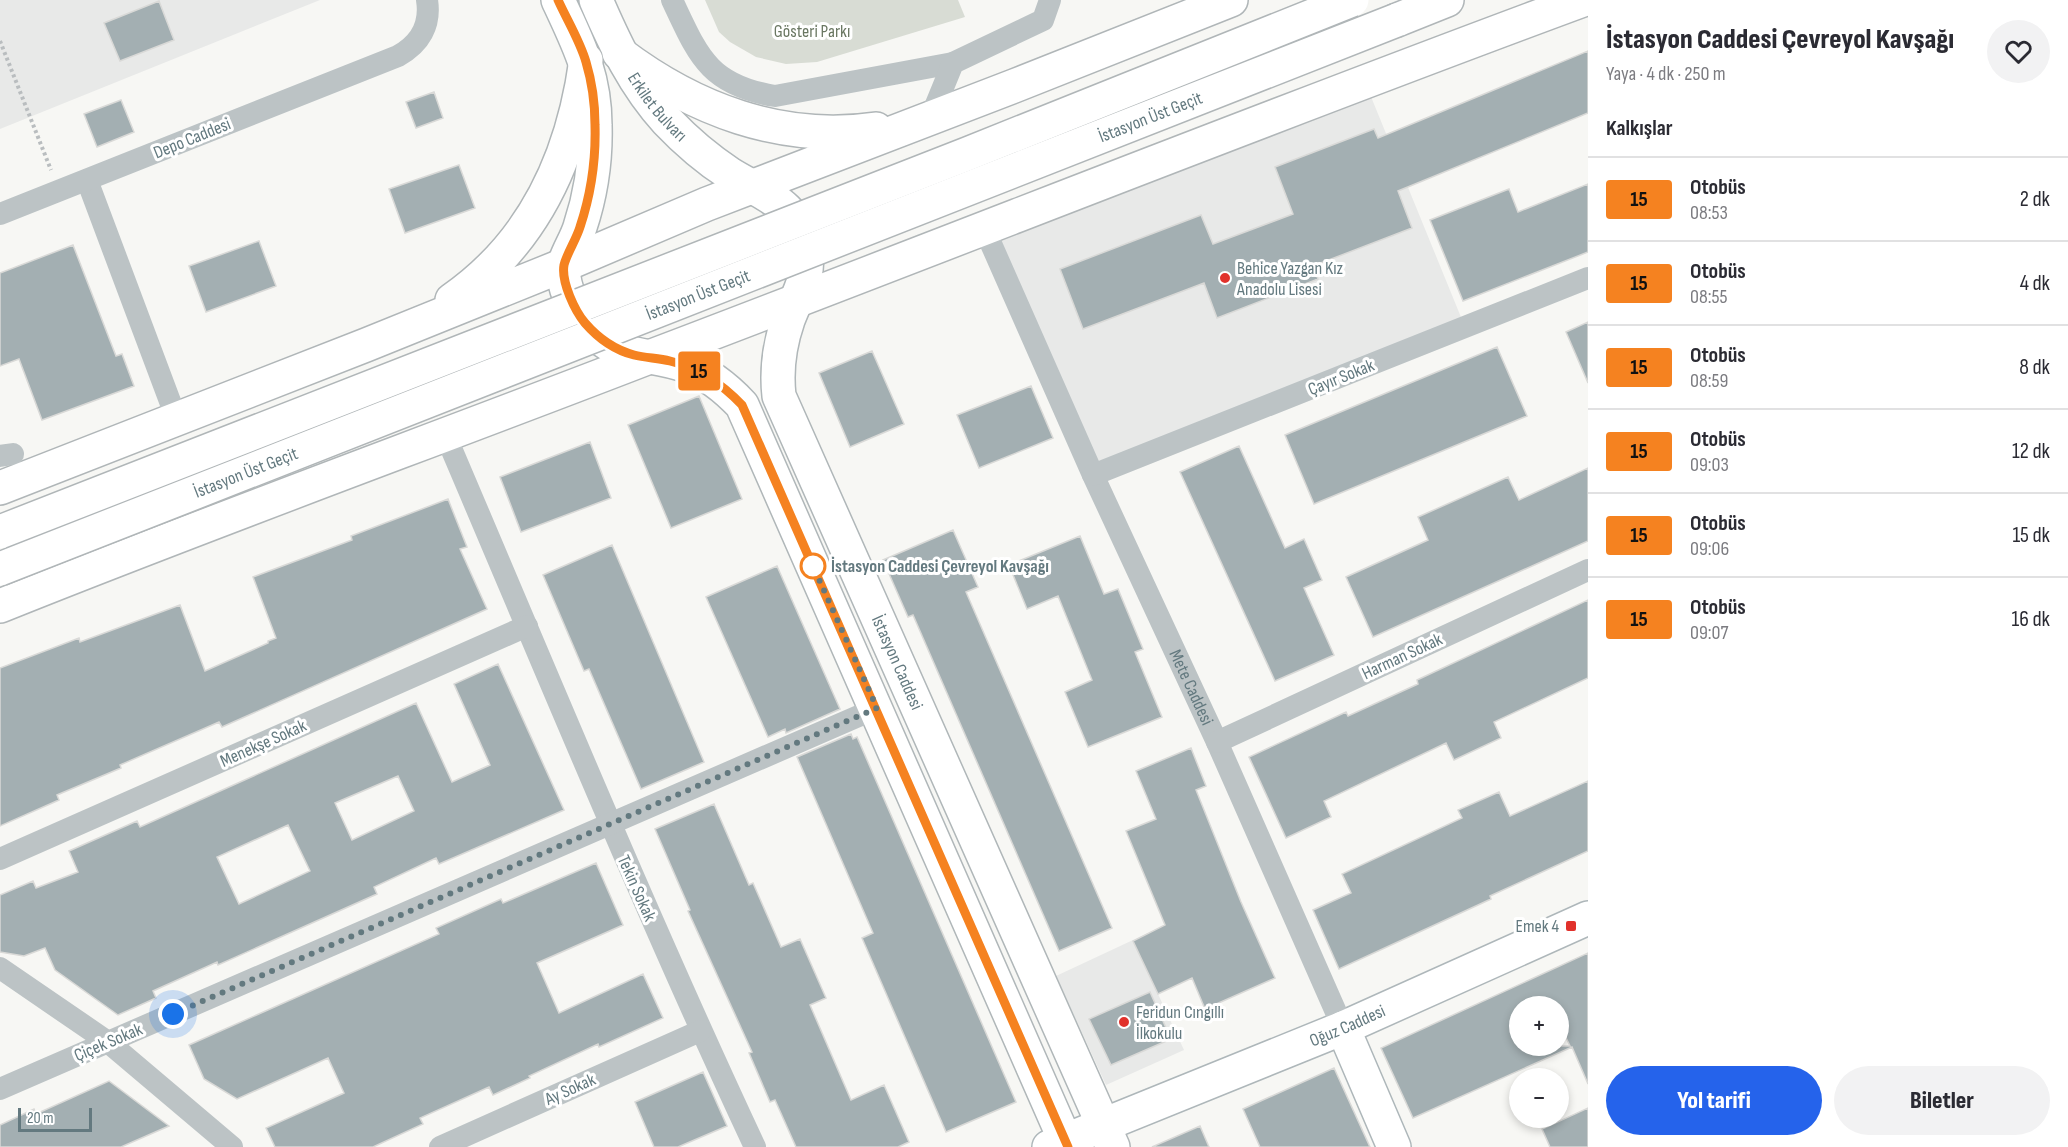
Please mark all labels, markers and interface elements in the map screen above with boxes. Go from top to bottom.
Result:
button: heart [1987,20,2050,83]
park label: Gösteri Parkı [774,21,850,42]
text: İstasyon Caddesi Çevreyol Kavşağı [1606,23,1954,56]
text: Yaya · 4 dk · 250 m [1606,62,1726,86]
street label: Erkilet Bulvarı [623,69,691,146]
street label: İstasyon Üst Geçit [1096,87,1206,147]
street label: Depo Caddesi [151,114,234,163]
text: Kalkışlar [1606,115,1673,142]
text: Otobüs [1690,174,1746,201]
text: 2 dk [2020,186,2050,213]
text: 15 [1630,187,1648,212]
text: 08:53 [1690,201,1728,225]
place label: Behice Yazgan Kız Anadolu Lisesi [1236,258,1343,300]
text: Otobüs [1690,258,1746,285]
street label: İstasyon Üst Geçit [643,265,754,325]
text: 4 dk [2020,270,2050,297]
marker: Behice Yazgan Kız Anadolu Lisesi [1218,271,1232,285]
text: 15 [1630,271,1648,296]
text: 08:55 [1690,285,1728,309]
text: Otobüs [1690,342,1746,369]
line badge: 15 [672,352,726,391]
text: 8 dk [2019,354,2050,381]
street label: Çayır Sokak [1305,355,1377,400]
text: 15 [1630,355,1648,380]
text: 15 [690,359,708,384]
text: 08:59 [1690,369,1728,393]
text: Otobüs [1690,426,1746,453]
text: 12 dk [2012,438,2050,465]
text: 15 [1630,439,1648,464]
street label: İstasyon Üst Geçit [191,443,301,503]
text: 09:03 [1690,453,1729,477]
text: Otobüs [1690,510,1746,537]
text: 15 dk [2012,522,2050,549]
text: 15 [1630,523,1648,548]
text: 09:06 [1690,537,1729,561]
marker: İstasyon Caddesi Çevreyol Kavşağı [800,553,826,579]
place label: İstasyon Caddesi Çevreyol Kavşağı [831,556,1049,577]
text: Otobüs [1690,594,1746,621]
text: 16 dk [2012,606,2050,633]
text: 15 [1630,607,1648,632]
street label: İstasyon Caddesi [867,612,927,713]
text: 09:07 [1690,621,1728,645]
street label: Harman Sokak [1359,629,1446,684]
street label: Mete Caddesi [1165,646,1218,729]
street label: Menekşe Sokak [217,715,310,772]
street label: Tekin Sokak [613,852,660,925]
place label: Emek 4 [1516,916,1559,937]
marker: Emek 4 [1564,919,1578,933]
map controls [1509,996,1569,1128]
button: + [1509,996,1569,1056]
your location [158,999,188,1029]
street label: Oğuz Caddesi [1306,1000,1389,1051]
place label: Feridun Cıngıllı İlkokulu [1136,1002,1224,1044]
marker: Feridun Cıngıllı İlkokulu [1117,1015,1131,1029]
street label: Çiçek Sokak [71,1019,146,1066]
button: Yol tarifi [1606,1066,1822,1135]
button: Biletler [1834,1066,2050,1135]
button: − [1509,1068,1569,1128]
street label: Ay Sokak [541,1069,599,1110]
scale bar [18,1105,92,1132]
text: 20 m [27,1109,54,1128]

